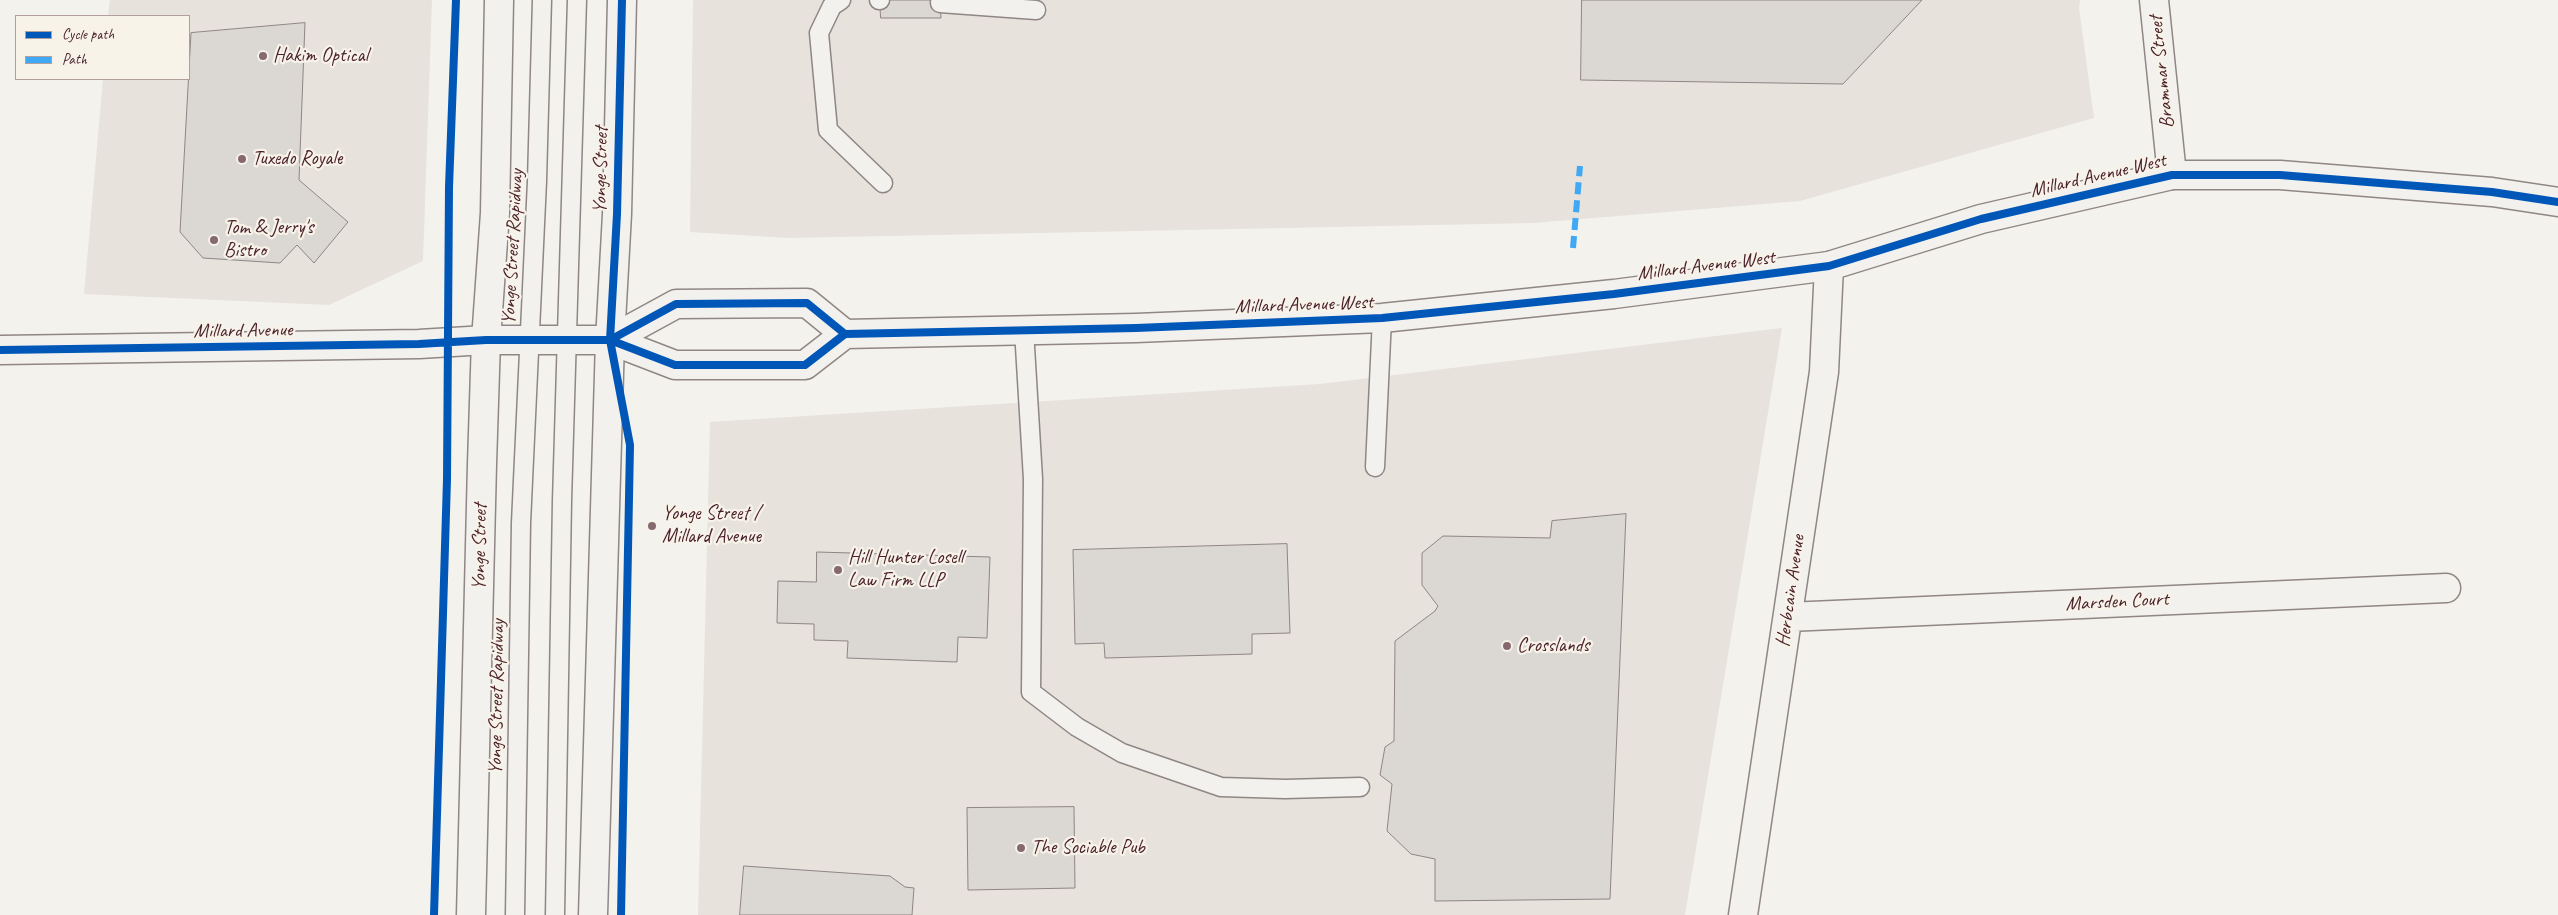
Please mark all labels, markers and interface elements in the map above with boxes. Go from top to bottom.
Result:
street label: Brammar Street [2144,14,2180,130]
legend [15,15,190,80]
text: Cycle path [62,25,114,44]
place label: Hakim Optical [273,44,368,68]
text: Path [62,50,87,69]
marker: Hakim Optical [257,50,269,62]
street label: Yonge Street [588,126,614,214]
place label: Tuxedo Royale [252,147,342,171]
street label: Millard Avenue West [2028,149,2168,203]
marker: Tuxedo Royale [236,153,248,165]
street label: Yonge Street Rapidway [497,169,529,325]
place label: Tom & Jerry's Bistro [224,216,313,263]
marker: Tom & Jerry's Bistro [208,234,220,246]
street label: Millard Avenue West [1636,246,1776,286]
street label: Millard Avenue West [1234,291,1374,319]
street label: Millard Avenue [193,318,293,344]
place label: Yonge Street / Millard Avenue [662,502,761,549]
street label: Yonge Street [467,503,493,591]
marker: Yonge Street / Millard Avenue [646,520,658,532]
street label: Herbcain Avenue [1771,534,1811,648]
place label: Hill Hunter Losell Law Firm LLP [848,546,963,593]
marker: Hill Hunter Losell Law Firm LLP [832,564,844,576]
street label: Marsden Court [2065,587,2169,617]
street label: Yonge Street Rapidway [484,619,510,775]
place label: Crosslands [1517,634,1589,658]
marker: Crosslands [1501,640,1513,652]
place label: The Sociable Pub [1031,836,1145,860]
marker: The Sociable Pub [1015,842,1027,854]

